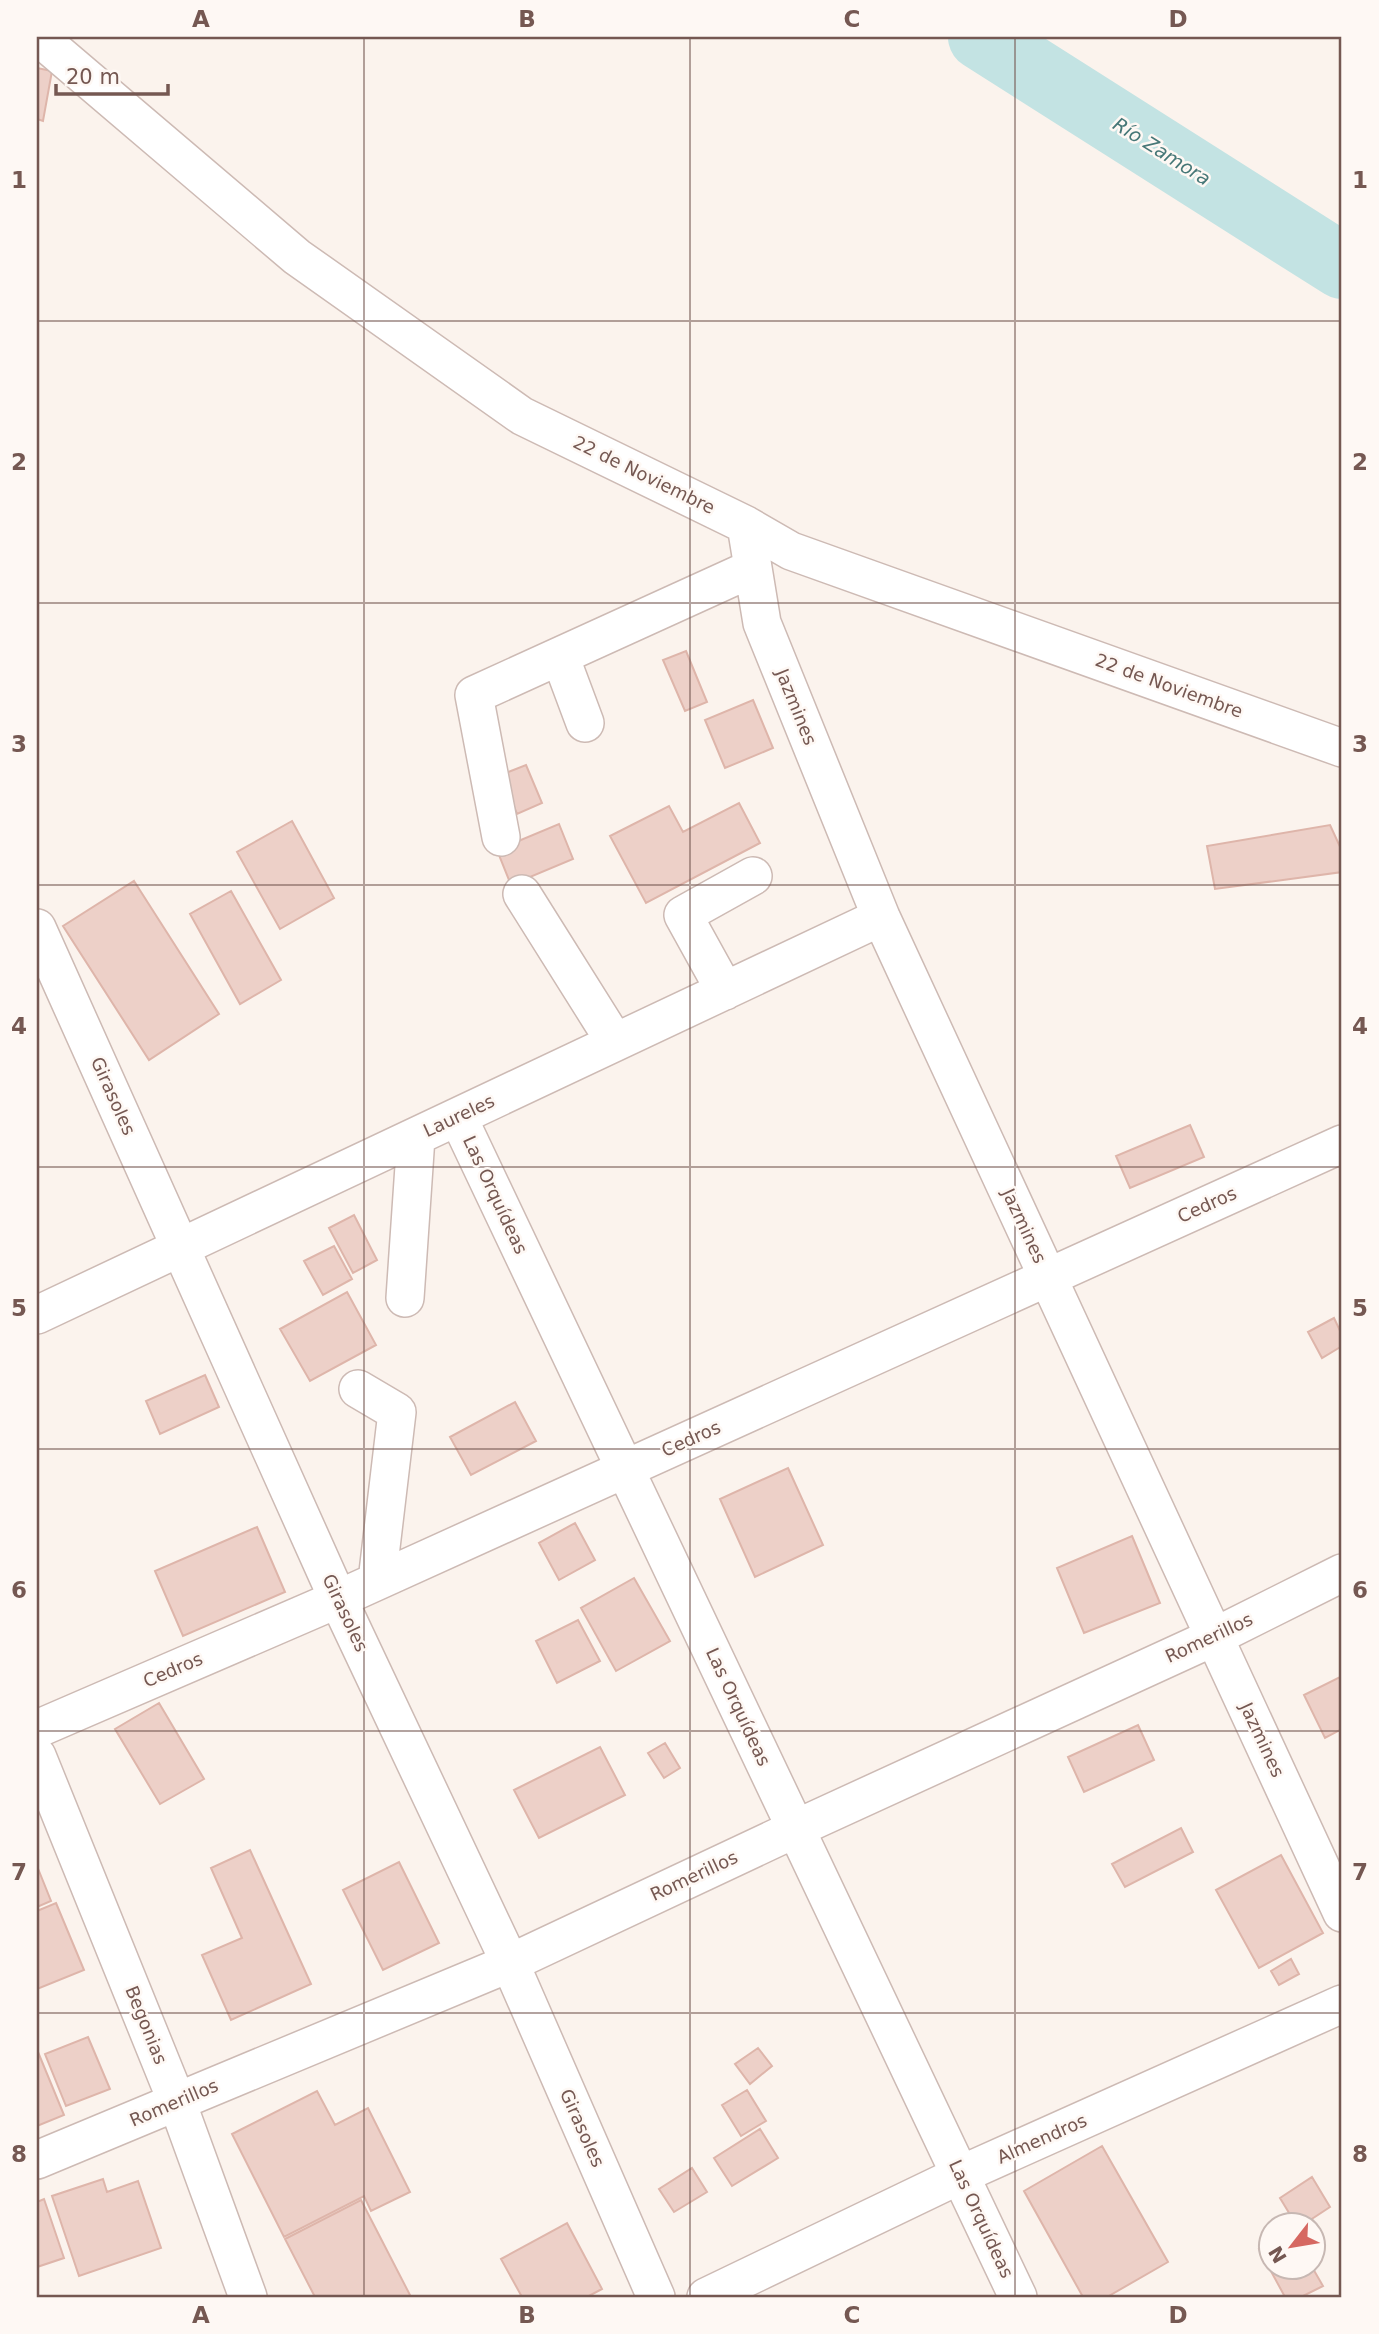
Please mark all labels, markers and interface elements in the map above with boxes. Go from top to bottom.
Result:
text: A [192,6,210,32]
text: B [518,6,536,32]
text: C [844,6,860,32]
text: D [1168,6,1188,32]
scale bar [56,52,168,96]
text: 20 m [66,65,120,89]
water label: Río Zamora [1109,112,1215,190]
text: 1 [11,167,27,193]
text: 1 [1352,167,1368,193]
street label: 22 de Noviembre [570,431,719,518]
text: 2 [11,449,27,475]
text: 2 [1352,449,1368,475]
street label: 22 de Noviembre [1093,649,1246,722]
street label: Jazmines [771,665,821,748]
text: 3 [11,731,27,757]
text: 3 [1352,731,1368,757]
text: 4 [11,1013,27,1039]
text: 4 [1352,1013,1368,1039]
street label: Girasoles [87,1054,140,1138]
street label: Laureles [420,1090,498,1141]
street label: Las Orquídeas [459,1132,532,1257]
street label: Cedros [1174,1182,1240,1227]
street label: Jazmines [998,1184,1051,1267]
text: 5 [11,1295,27,1321]
text: 5 [1352,1295,1368,1321]
street label: Cedros [658,1416,724,1461]
street label: Girasoles [318,1571,373,1655]
text: 6 [11,1577,27,1603]
text: 6 [1352,1577,1368,1603]
street label: Romerillos [1162,1608,1256,1667]
street label: Las Orquídeas [702,1644,775,1769]
street label: Cedros [140,1648,206,1691]
street label: Jazmines [1236,1698,1289,1781]
street label: Romerillos [647,1846,741,1905]
text: 7 [11,1859,27,1885]
text: 7 [1352,1859,1368,1885]
street label: Begonias [121,1983,172,2067]
street label: Romerillos [126,2074,221,2131]
street label: Girasoles [556,2086,609,2170]
street label: Almendros [994,2109,1090,2168]
text: 8 [11,2141,27,2167]
text: 8 [1352,2141,1368,2167]
street label: Las Orquídeas [945,2156,1018,2281]
north arrow [1256,2212,1326,2282]
text: N [1264,2242,1291,2267]
text: A [192,2302,210,2328]
text: B [518,2302,536,2328]
text: C [844,2302,860,2328]
text: D [1168,2302,1188,2328]

